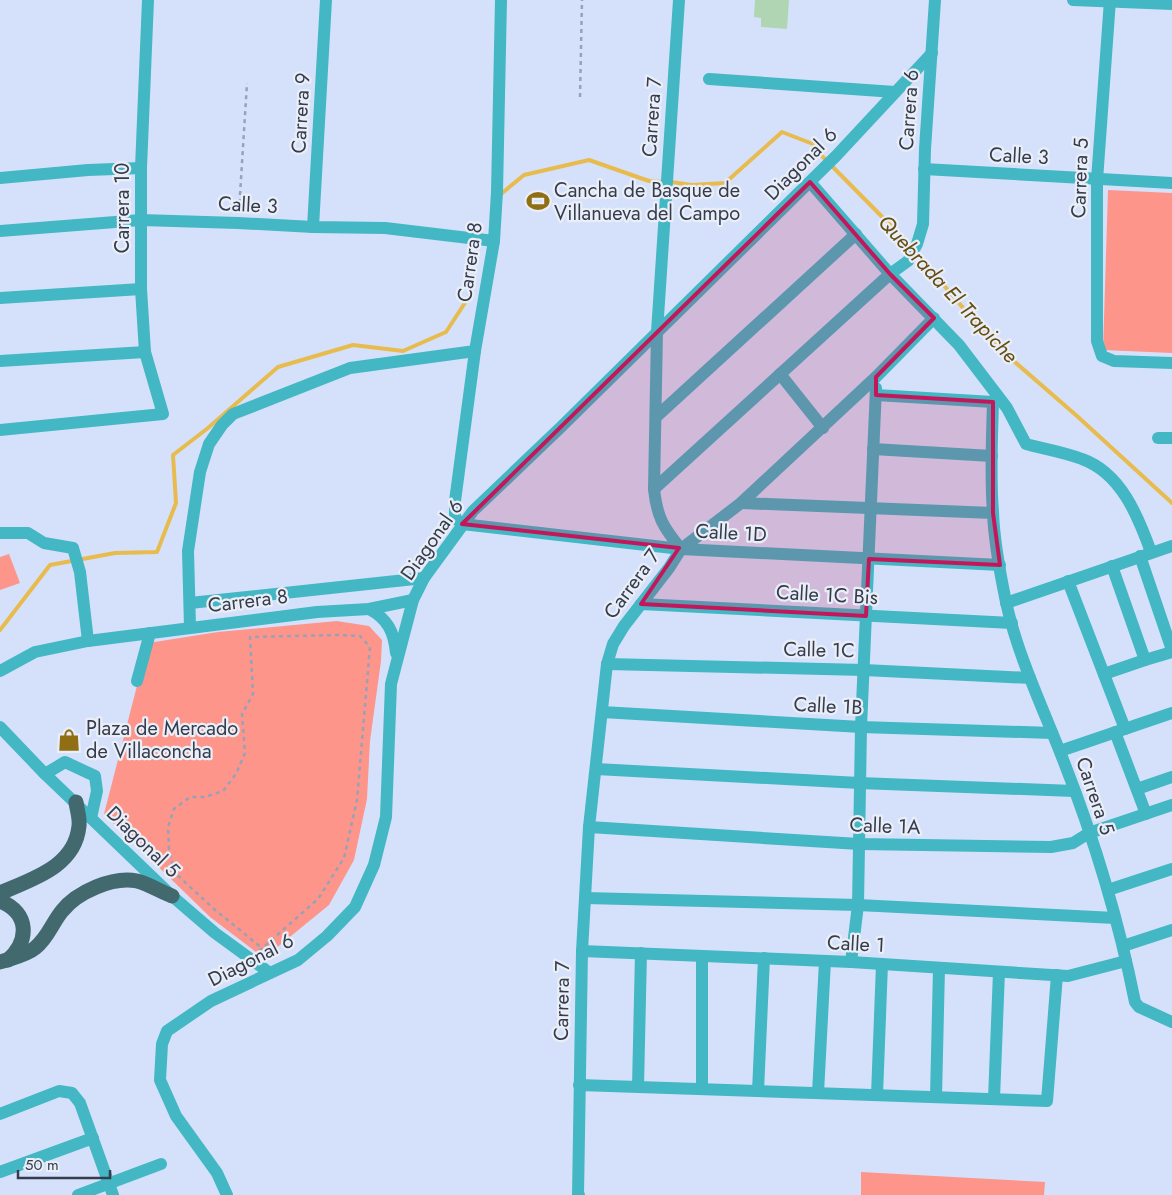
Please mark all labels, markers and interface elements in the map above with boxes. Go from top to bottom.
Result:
street label: Carrera 6 [892,69,926,151]
street label: Carrera 9 [284,72,318,154]
street label: Carrera 7 [635,76,669,158]
street label: Diagonal 6 [758,121,844,207]
street label: Carrera 5 [1064,137,1096,219]
street label: Calle 3 [988,140,1050,172]
street label: Carrera 10 [108,163,137,253]
place label: Cancha de Basque de Villanueva del Campo [554,176,740,228]
sports icon: Cancha de Basque de Villanueva del Campo [525,188,551,214]
street label: Calle 3 [217,189,279,221]
water label: Quebrada El Trapiche [871,208,1025,370]
street label: Carrera 8 [450,220,490,304]
street label: Diagonal 6 [393,494,471,586]
street label: Calle 1D [695,517,767,549]
street label: Carrera 7 [597,543,668,625]
street label: Calle 1C Bis [775,578,879,612]
street label: Carrera 8 [206,582,290,620]
street label: Calle 1C [783,635,855,665]
street label: Calle 1B [793,690,863,722]
place label: Plaza de Mercado de Villaconcha [86,714,238,766]
shop icon: Plaza de Mercado de Villaconcha [56,727,82,753]
street label: Carrera 5 [1068,753,1122,839]
street label: Diagonal 5 [100,799,186,885]
street label: Calle 1A [849,810,922,842]
street label: Diagonal 6 [203,926,299,994]
street label: Calle 1 [826,928,886,960]
street label: Carrera 7 [547,960,577,1041]
scale bar [18,1148,110,1180]
text: 50 m [25,1154,59,1176]

